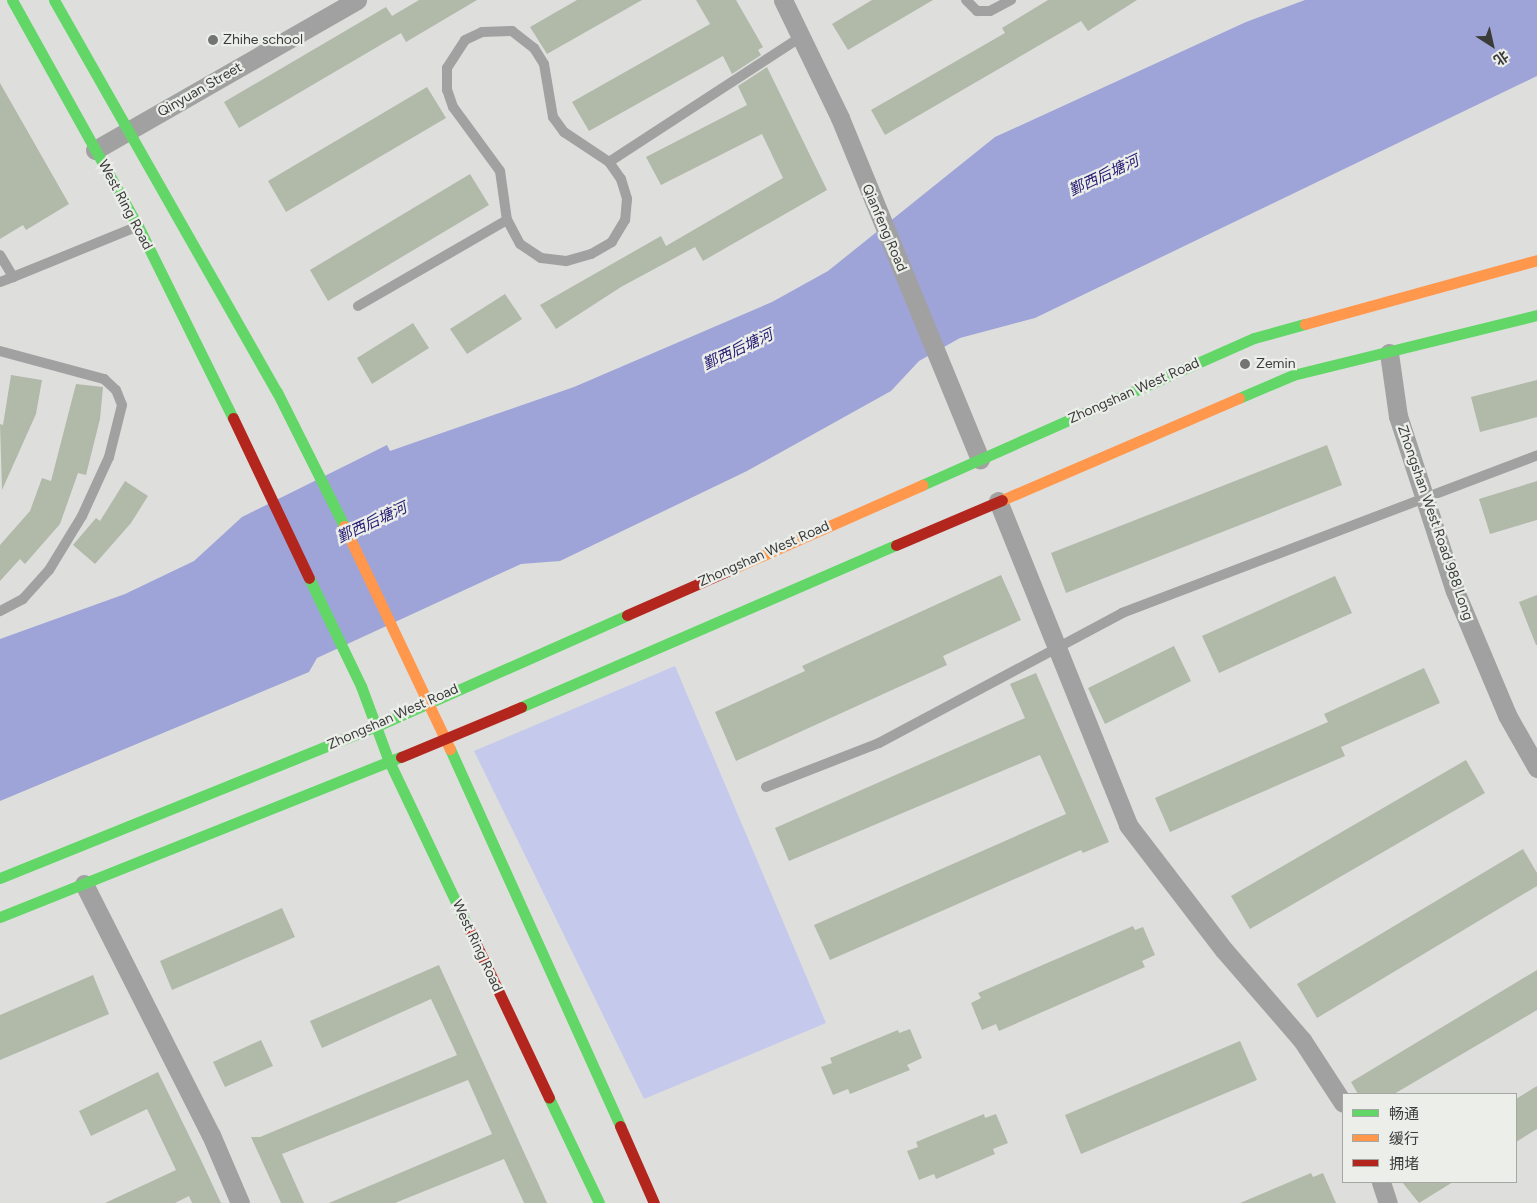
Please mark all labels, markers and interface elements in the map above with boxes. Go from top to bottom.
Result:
north arrow [1467,20,1517,70]
place label: Zhihe school [223,32,303,48]
marker: Zhihe school [207,34,219,46]
text: 北 [1490,47,1511,69]
street label: Qinyuan Street [155,59,245,121]
water label: 鄞西后塘河 [1066,152,1142,200]
street label: West Ring Road [94,157,156,253]
street label: Qianfeng Road [858,182,910,274]
water label: 鄞西后塘河 [700,326,776,374]
street label: Zhongshan West Road [1066,355,1202,427]
place label: Zemin [1256,356,1296,372]
marker: Zemin [1238,357,1252,371]
street label: Zhongshan West Road 988 Long [1394,423,1476,623]
water label: 鄞西后塘河 [334,499,410,547]
street label: Zhongshan West Road [696,518,832,590]
street label: Zhongshan West Road [325,681,461,753]
street label: West Ring Road [448,897,506,995]
legend [1342,1093,1517,1183]
text: 畅通 [1389,1105,1419,1123]
text: 缓行 [1389,1130,1419,1148]
text: 拥堵 [1389,1155,1419,1173]

